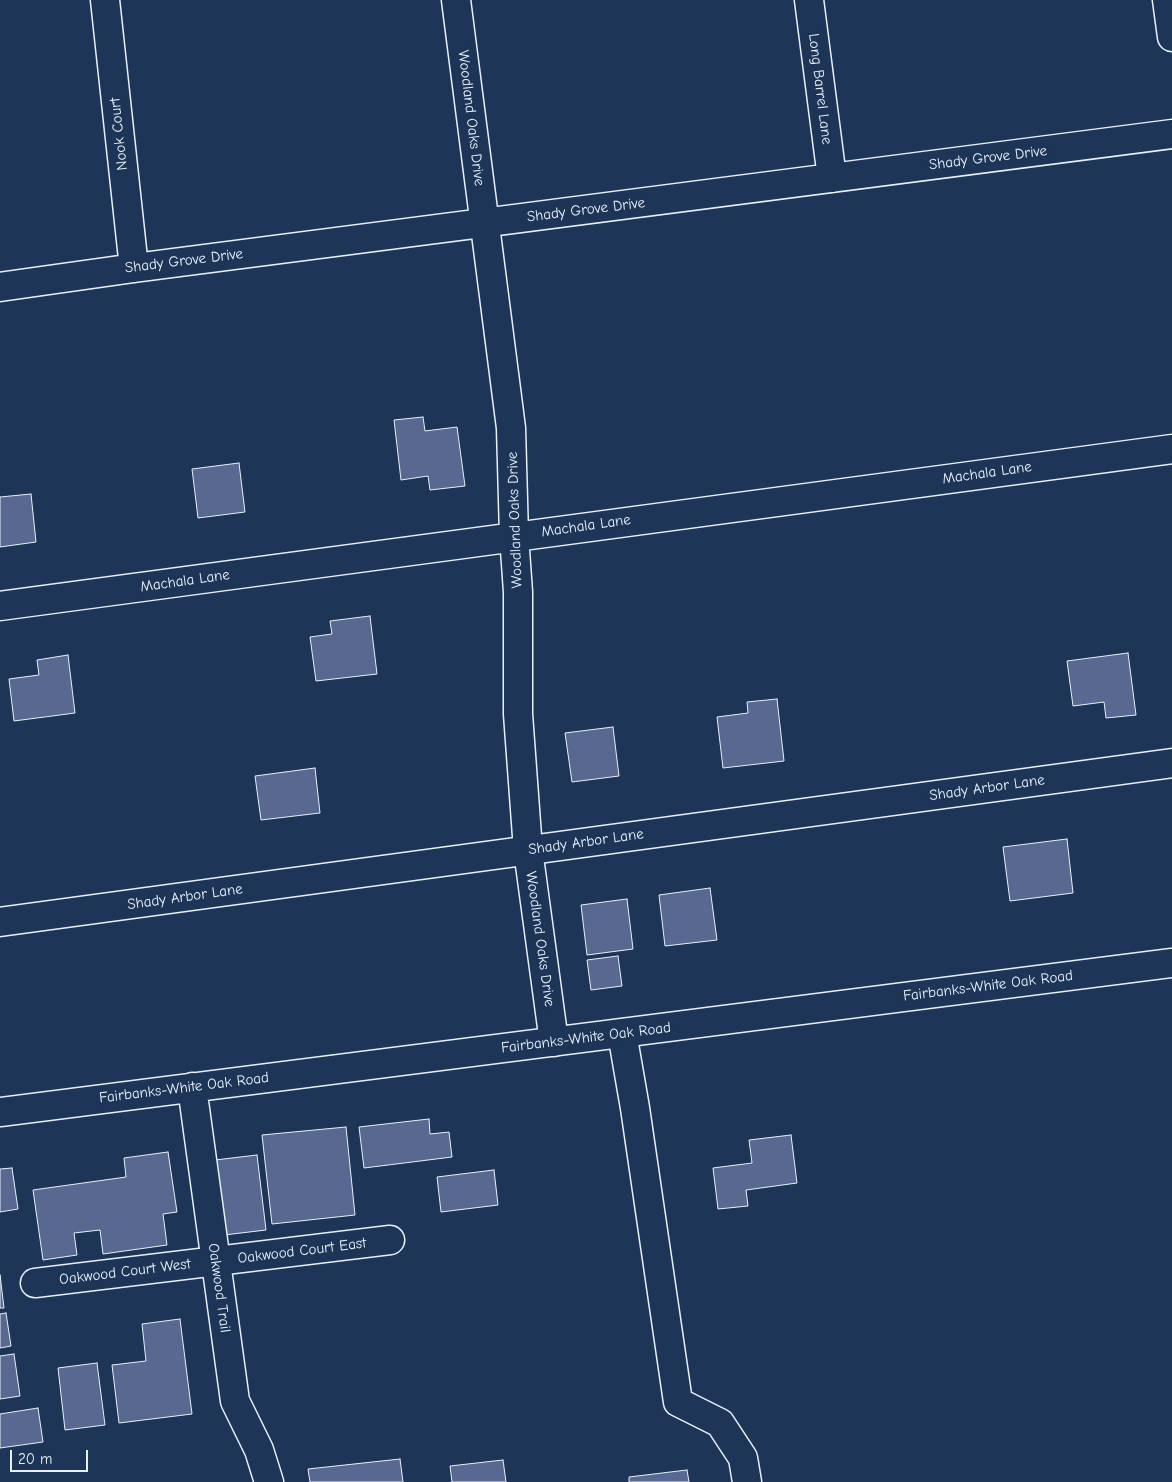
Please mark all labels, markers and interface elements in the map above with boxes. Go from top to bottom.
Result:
street label: Long Barrel Lane [804,32,836,146]
street label: Woodland Oaks Drive [454,49,488,187]
street label: Nook Court [106,97,132,171]
street label: Shady Grove Drive [928,142,1048,174]
street label: Shady Grove Drive [526,194,646,226]
street label: Shady Grove Drive [124,245,244,277]
street label: Woodland Oaks Drive [504,451,526,589]
street label: Machala Lane [941,458,1033,488]
street label: Machala Lane [540,511,632,541]
street label: Machala Lane [139,566,231,596]
street label: Shady Arbor Lane [928,771,1046,805]
street label: Shady Arbor Lane [527,825,645,859]
street label: Woodland Oaks Drive [522,870,558,1008]
street label: Shady Arbor Lane [126,880,244,914]
street label: Fairbanks-White Oak Road [902,967,1074,1005]
street label: Fairbanks-White Oak Road [500,1019,672,1057]
street label: Fairbanks-White Oak Road [98,1069,270,1107]
street label: Oakwood Court East [237,1234,367,1268]
street label: Oakwood Trail [204,1242,234,1334]
street label: Oakwood Court West [58,1255,192,1289]
scale bar [12,1440,90,1472]
text: 20 m [18,1450,52,1468]

